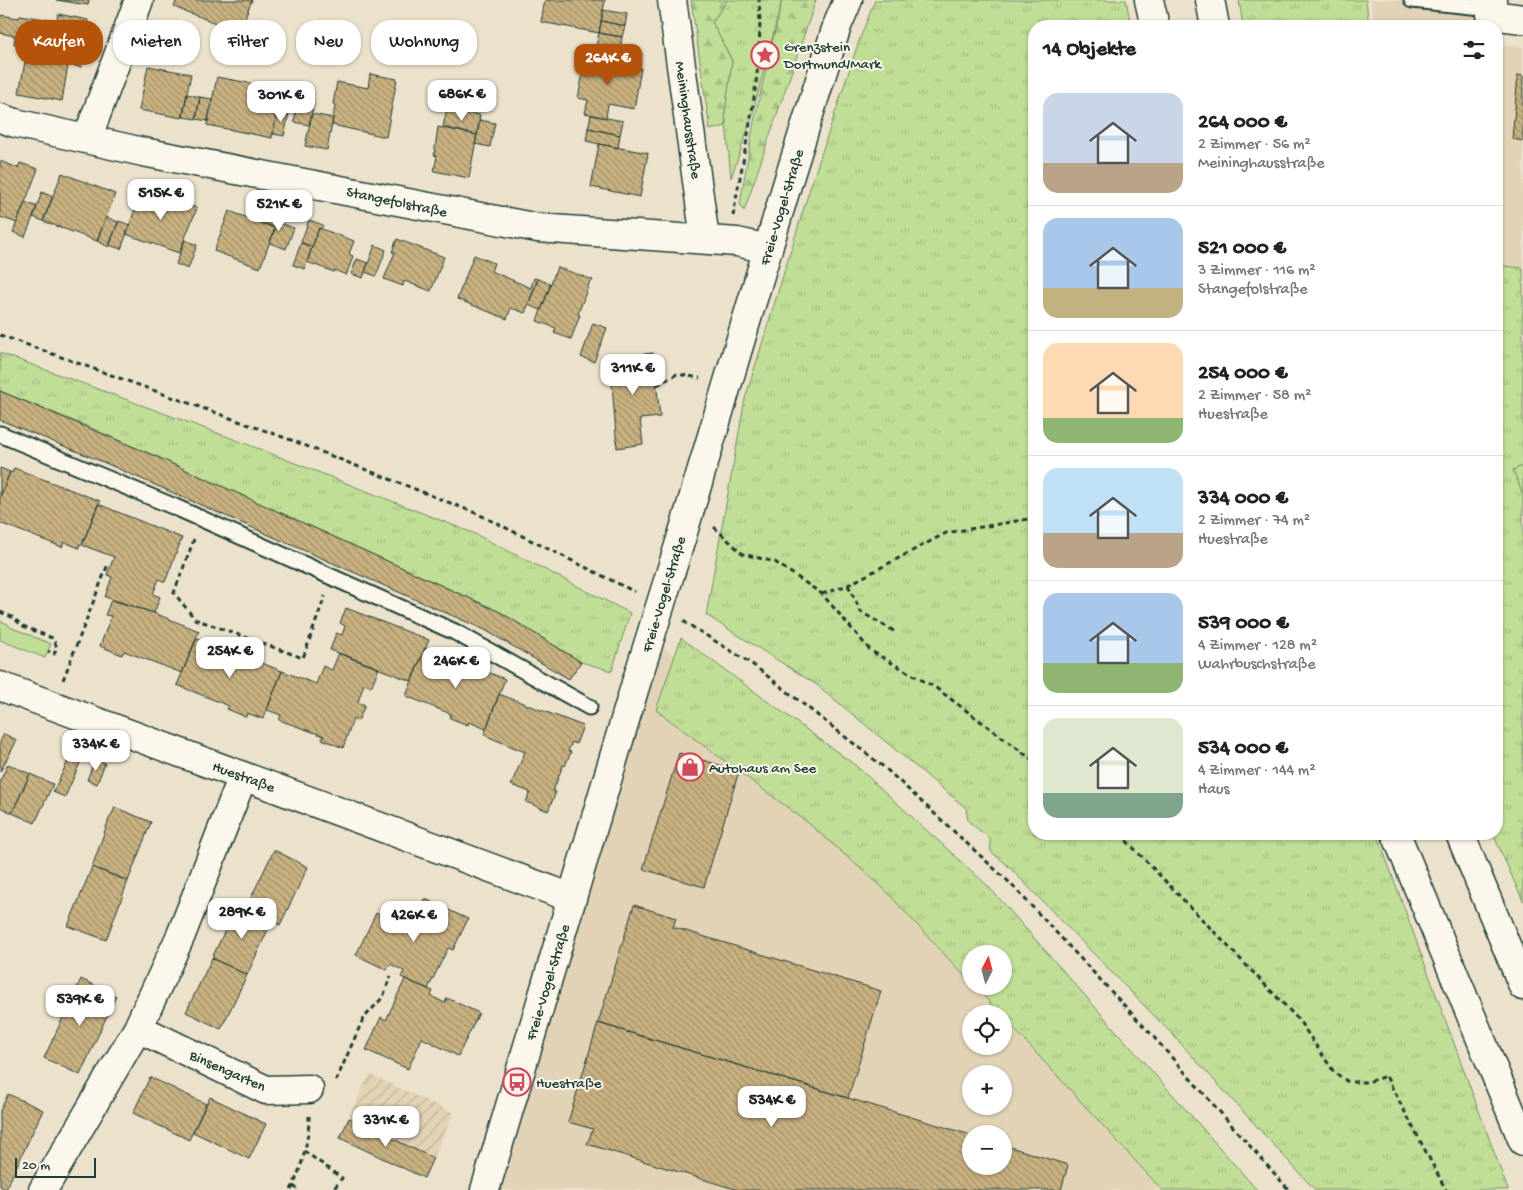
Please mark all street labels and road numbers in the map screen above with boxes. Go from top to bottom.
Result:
street label: Meininghausstraße [670,60,704,180]
street label: Freie-Vogel-Straße [756,147,809,269]
street label: Stangefolstraße [345,183,449,222]
street label: Freie-Vogel-Straße [638,534,691,656]
street label: Huestraße [209,758,277,798]
street label: Freie-Vogel-Straße [522,922,575,1044]
street label: Binsengarten [185,1047,268,1097]

